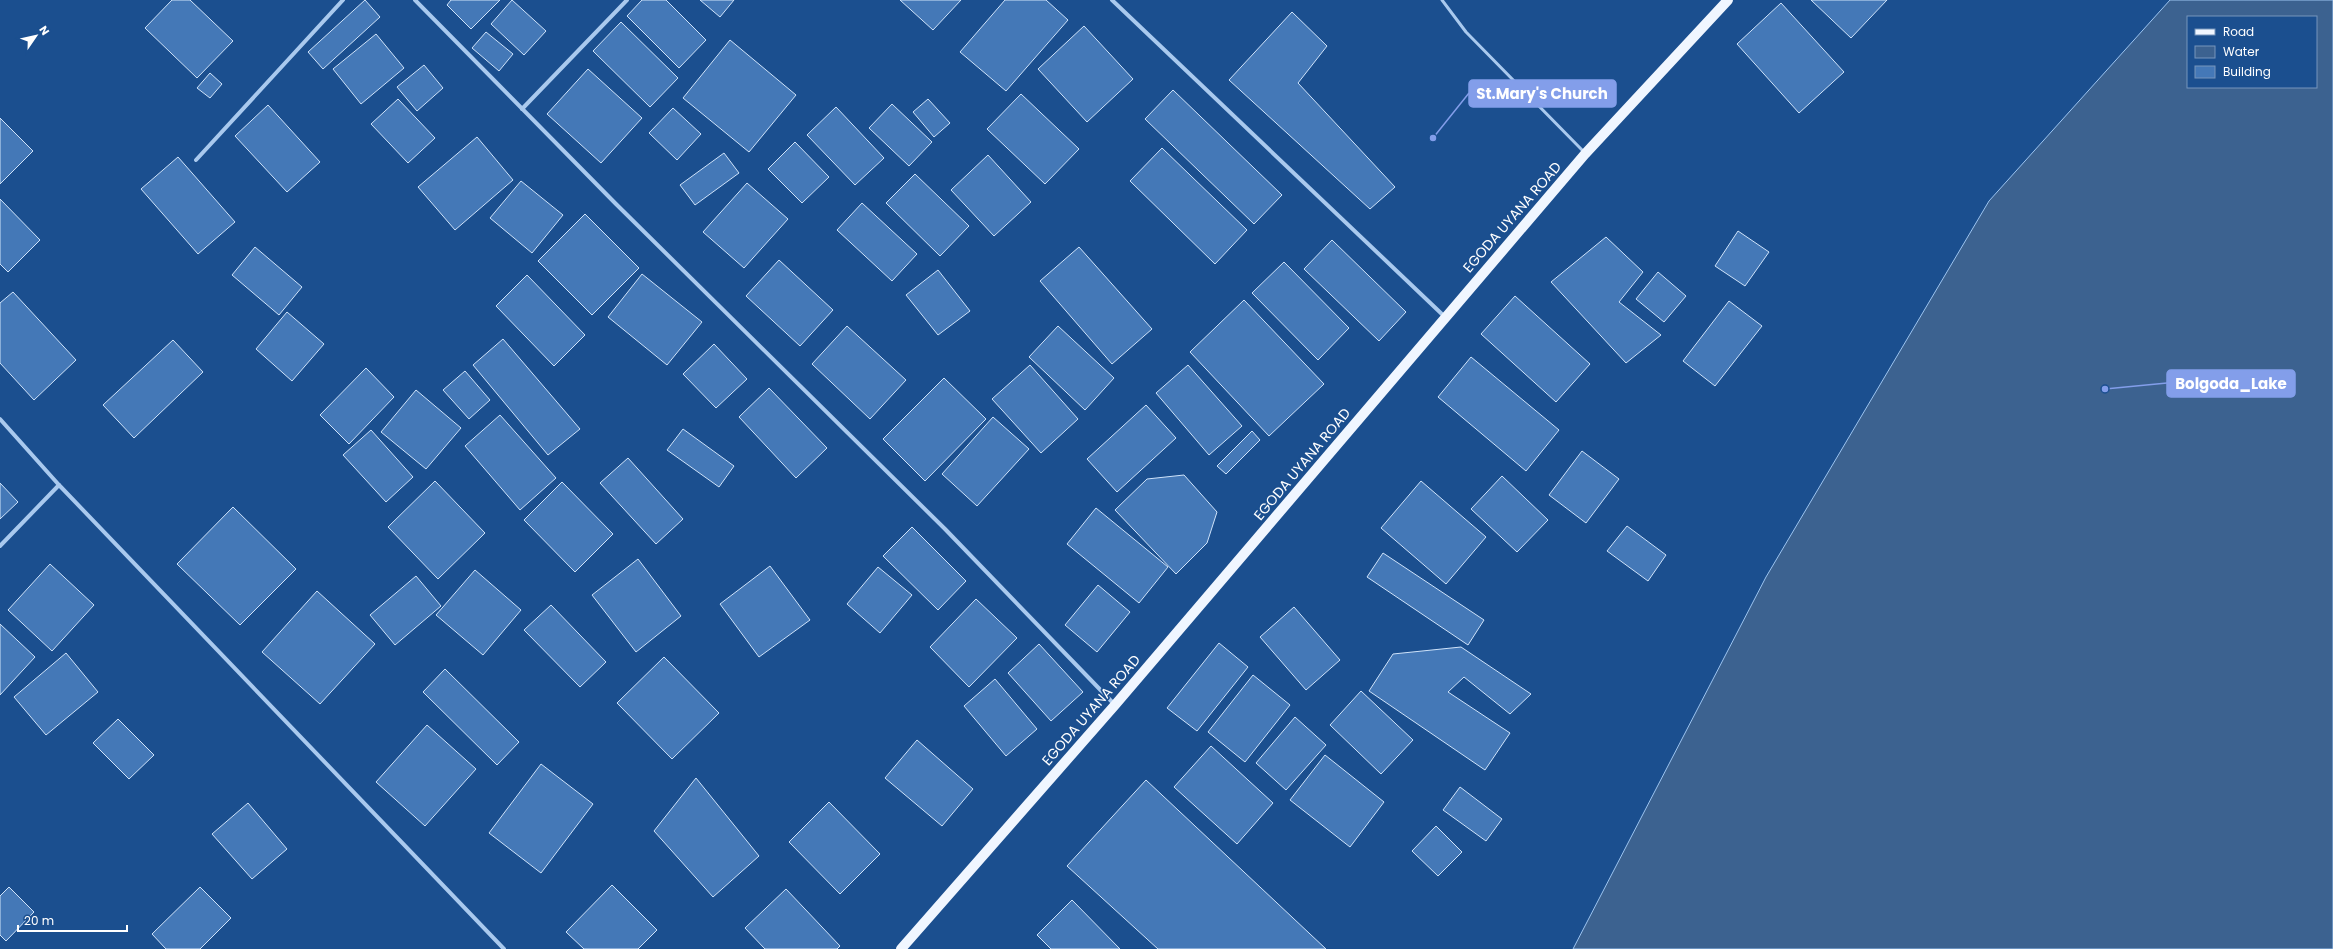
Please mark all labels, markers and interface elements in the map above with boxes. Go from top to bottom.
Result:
north arrow [16,16,56,56]
legend [2187,16,2317,88]
text: N [35,23,53,38]
text: Road [2223,23,2254,40]
text: Water [2223,43,2260,60]
text: Building [2223,63,2271,80]
callout: St.Mary's Church [1469,80,1616,107]
text: St.Mary's Church [1476,83,1608,104]
street label: EGODA UYANA ROAD [1458,157,1566,277]
callout: Bolgoda_Lake [2167,370,2295,397]
text: Bolgoda_Lake [2175,373,2287,394]
street label: EGODA UYANA ROAD [1249,403,1355,524]
street label: EGODA UYANA ROAD [1037,650,1145,770]
scale bar [18,907,127,933]
text: 20 m [24,912,54,929]

